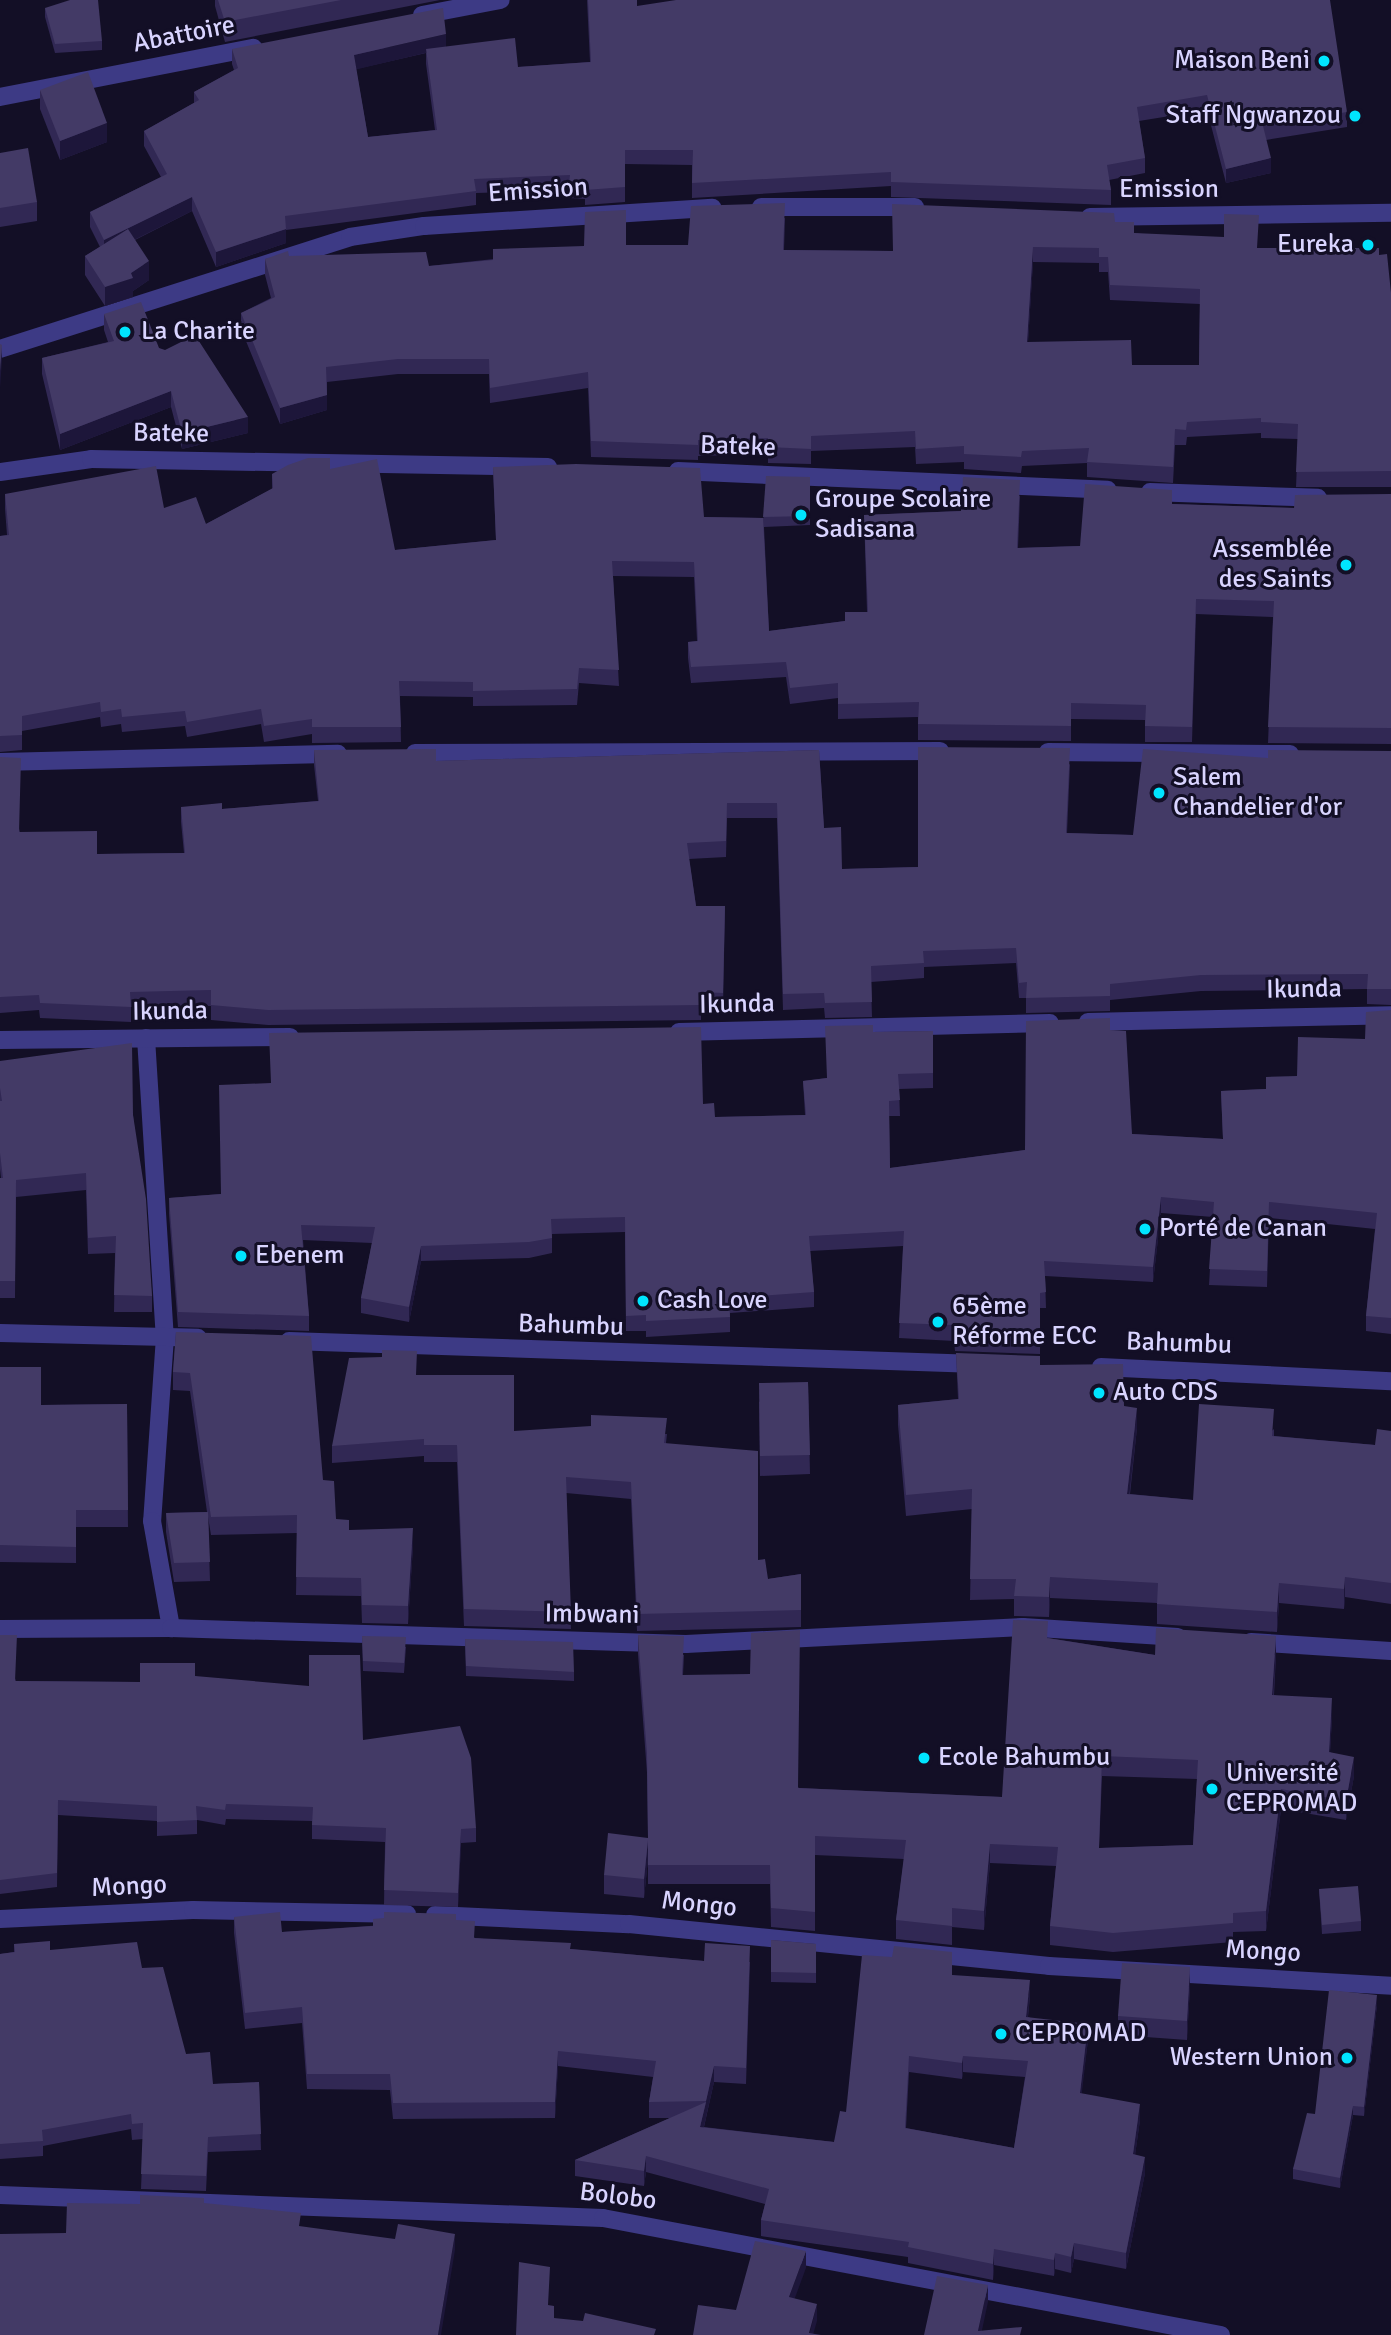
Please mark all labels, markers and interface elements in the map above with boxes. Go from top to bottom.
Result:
street label: Abattoire [130,10,238,60]
place label: Maison Beni [1174,45,1310,77]
marker: Maison Beni [1316,53,1332,69]
place label: Staff Ngwanzou [1166,100,1341,132]
marker: Staff Ngwanzou [1347,108,1363,124]
street label: Emission [487,172,589,210]
street label: Emission [1119,174,1219,206]
place label: Eureka [1277,229,1354,261]
marker: Eureka [1360,237,1376,253]
place label: La Charite [141,316,255,348]
marker: La Charite [115,322,135,342]
street label: Bateke [133,418,209,450]
street label: Bateke [699,430,777,464]
place label: Groupe Scolaire Sadisana [815,484,991,546]
marker: Groupe Scolaire Sadisana [793,507,809,523]
place label: Assemblée des Saints [1213,534,1332,596]
marker: Assemblée des Saints [1338,557,1354,573]
place label: Salem Chandelier d'or [1173,762,1342,824]
marker: Salem Chandelier d'or [1151,785,1167,801]
street label: Ikunda [1266,974,1342,1006]
street label: Ikunda [699,989,775,1021]
street label: Ikunda [132,996,208,1028]
place label: Porté de Canan [1159,1213,1327,1245]
marker: Porté de Canan [1137,1221,1153,1237]
place label: Ebenem [255,1240,344,1272]
marker: Ebenem [233,1248,249,1264]
place label: Cash Love [657,1285,768,1317]
place label: 65ème Réforme ECC [952,1291,1097,1352]
marker: Cash Love [635,1293,651,1309]
street label: Bahumbu [518,1309,624,1343]
marker: 65ème Réforme ECC [930,1314,946,1330]
street label: Bahumbu [1126,1327,1232,1361]
place label: Auto CDS [1113,1377,1218,1409]
marker: Auto CDS [1091,1385,1107,1401]
street label: Imbwani [544,1599,640,1631]
place label: Ecole Bahumbu [938,1742,1110,1774]
marker: Ecole Bahumbu [916,1750,932,1766]
place label: Université CEPROMAD [1226,1758,1357,1820]
marker: Université CEPROMAD [1204,1781,1220,1797]
street label: Mongo [90,1869,168,1905]
street label: Mongo [660,1886,738,1924]
street label: Mongo [1224,1934,1302,1970]
place label: CEPROMAD [1015,2018,1146,2050]
marker: CEPROMAD [993,2026,1009,2042]
place label: Western Union [1170,2042,1333,2074]
marker: Western Union [1339,2050,1355,2066]
street label: Bolobo [578,2177,658,2217]

